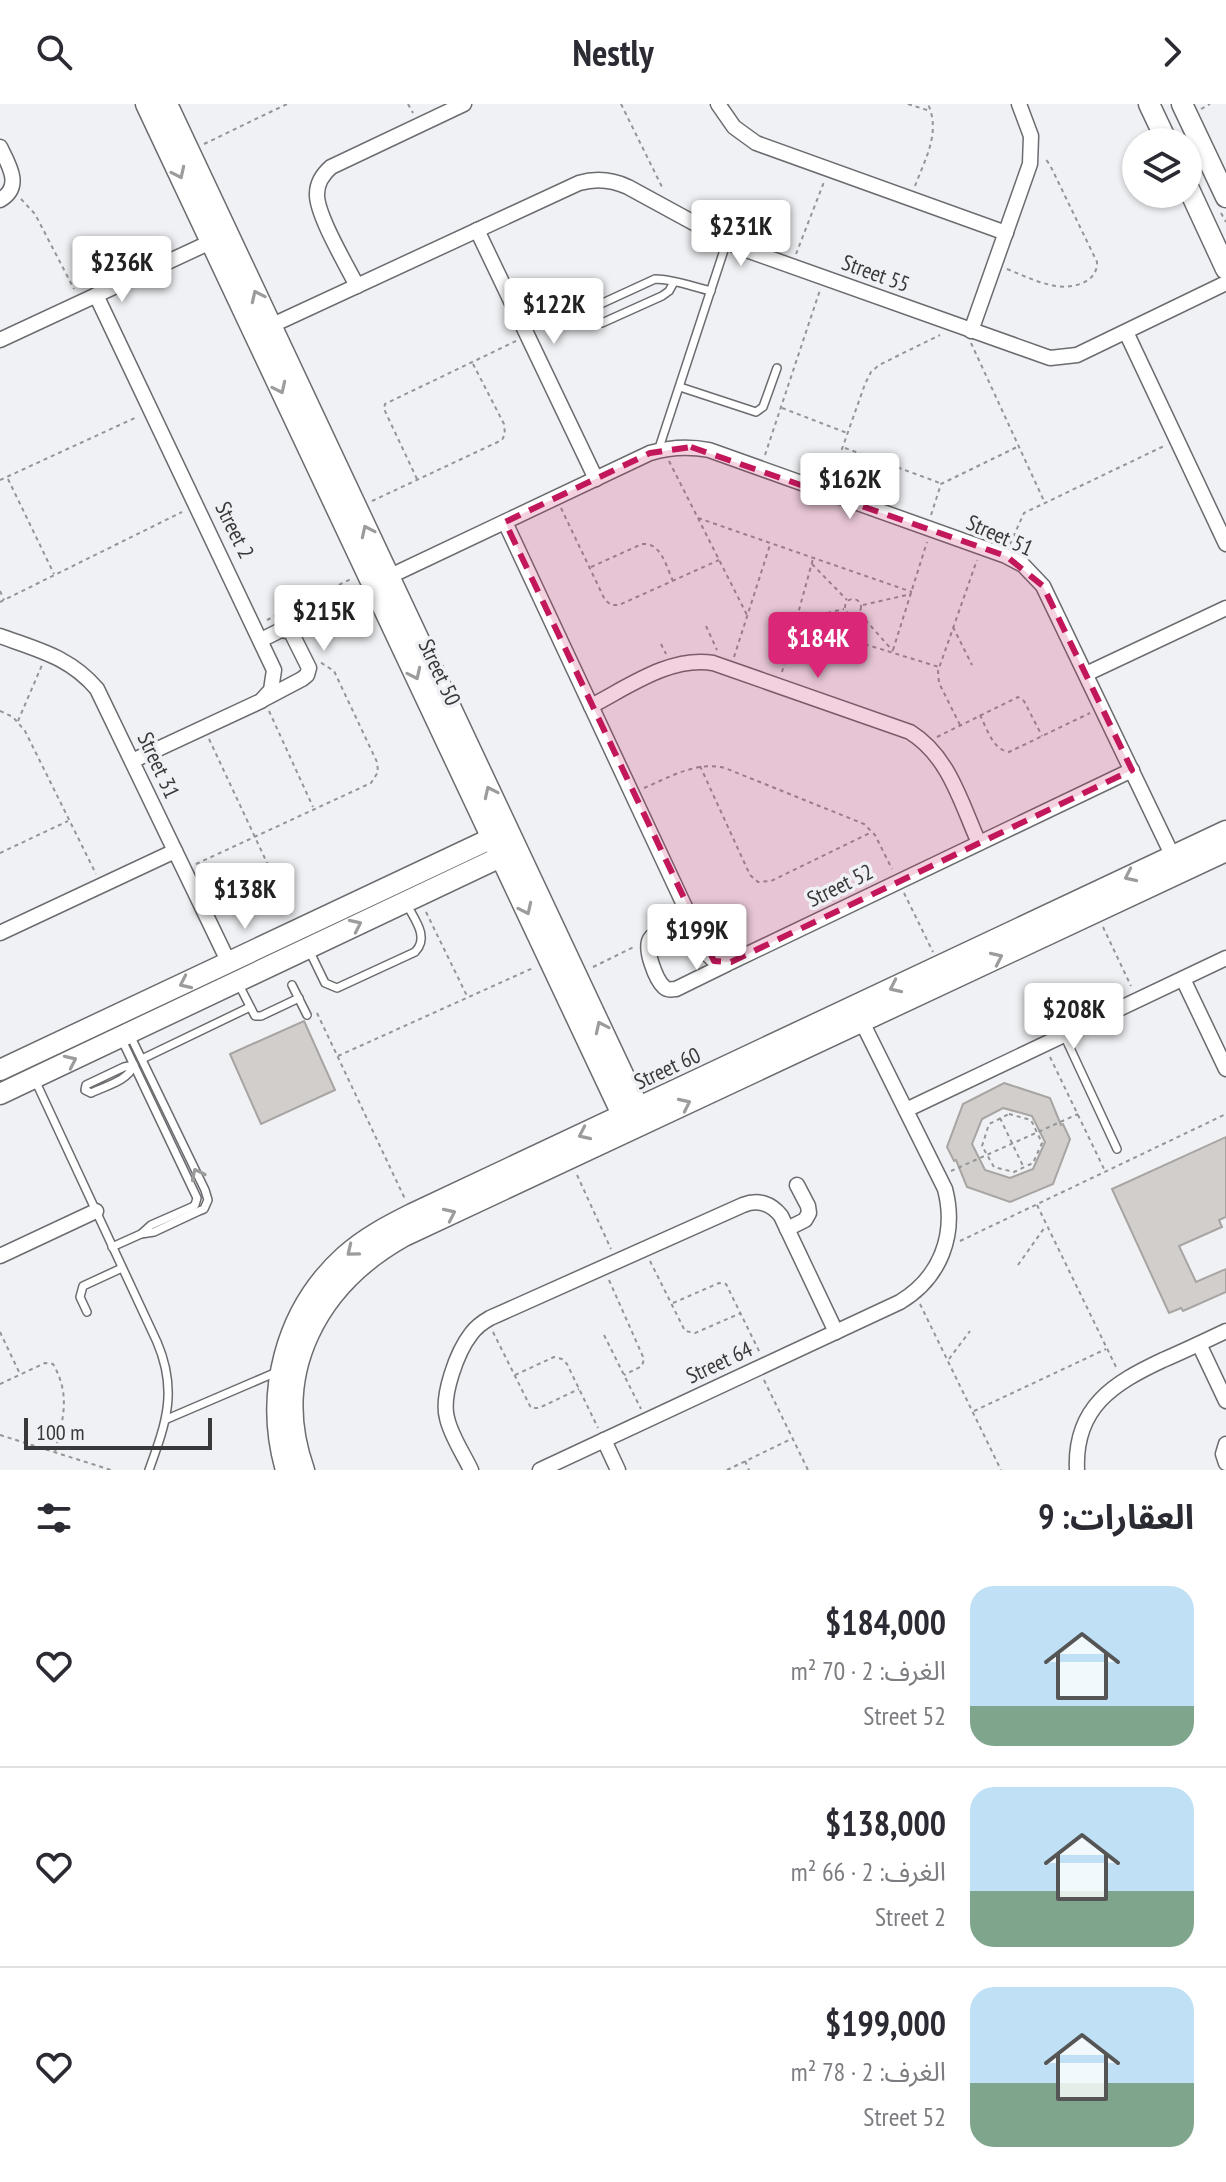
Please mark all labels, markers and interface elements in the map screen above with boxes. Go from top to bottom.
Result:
text: Nestly [572,29,654,76]
icon: search [32,30,76,74]
icon: forward [1150,30,1194,74]
map controls [1122,128,1202,208]
button: layers [1122,128,1202,208]
one-way arrow [169,164,185,179]
pin: $231K [685,200,797,268]
text: $231K [709,209,773,242]
pin: $236K [66,236,178,304]
text: $236K [90,245,154,278]
street label: Street 55 [838,248,914,298]
pin: $122K [498,278,610,346]
text: $122K [522,287,586,320]
one-way arrow [251,289,267,304]
one-way arrow [270,380,286,394]
pin: $162K [794,453,906,521]
text: $162K [818,462,882,495]
street label: Street 2 [209,497,261,563]
street label: Street 51 [962,508,1038,562]
one-way arrow [361,525,377,539]
pin: $215K [268,585,380,653]
text: $215K [292,594,356,627]
pin: $184K [762,612,874,680]
text: $184K [786,621,850,654]
street label: Street 50 [413,634,468,710]
one-way arrow [405,666,421,680]
street label: Street 31 [132,727,186,803]
one-way arrow [484,785,500,800]
street label: Street 52 [802,857,878,913]
pin: $138K [189,863,301,931]
one-way arrow [1124,866,1138,882]
text: $138K [213,872,277,905]
one-way arrow [516,901,532,915]
pin: $199K [641,904,753,972]
text: $199K [665,913,729,946]
one-way arrow [348,919,363,935]
one-way arrow [988,952,1003,968]
one-way arrow [178,973,193,989]
one-way arrow [889,977,903,993]
pin: $208K [1018,983,1130,1051]
text: $208K [1042,992,1106,1025]
one-way arrow [594,1021,610,1035]
street label: Street 60 [629,1040,705,1095]
one-way arrow [62,1055,77,1071]
one-way arrow [677,1098,691,1114]
one-way arrow [577,1124,592,1140]
one-way arrow [192,1168,207,1183]
one-way arrow [441,1208,456,1224]
one-way arrow [346,1241,361,1255]
street label: Street 64 [681,1334,757,1389]
scale bar [24,1414,212,1450]
text: 100 m [36,1418,85,1446]
text: العقارات: 9 [1038,1494,1194,1538]
icon: filters [32,1496,76,1540]
text: $184,000 [825,1600,946,1644]
icon: home [1034,1618,1130,1714]
icon: heart [32,1644,76,1688]
text: الغرف: 2 · 70 m² [791,1654,946,1687]
text: Street 52 [863,1699,946,1732]
text: $138,000 [825,1801,946,1845]
icon: home [1034,1819,1130,1915]
icon: heart [32,1845,76,1889]
text: الغرف: 2 · 66 m² [791,1855,946,1888]
text: Street 2 [875,1900,946,1933]
text: $199,000 [825,2001,946,2045]
icon: home [1034,2019,1130,2115]
icon: heart [32,2045,76,2089]
text: الغرف: 2 · 78 m² [791,2055,946,2088]
text: Street 52 [863,2100,946,2133]

